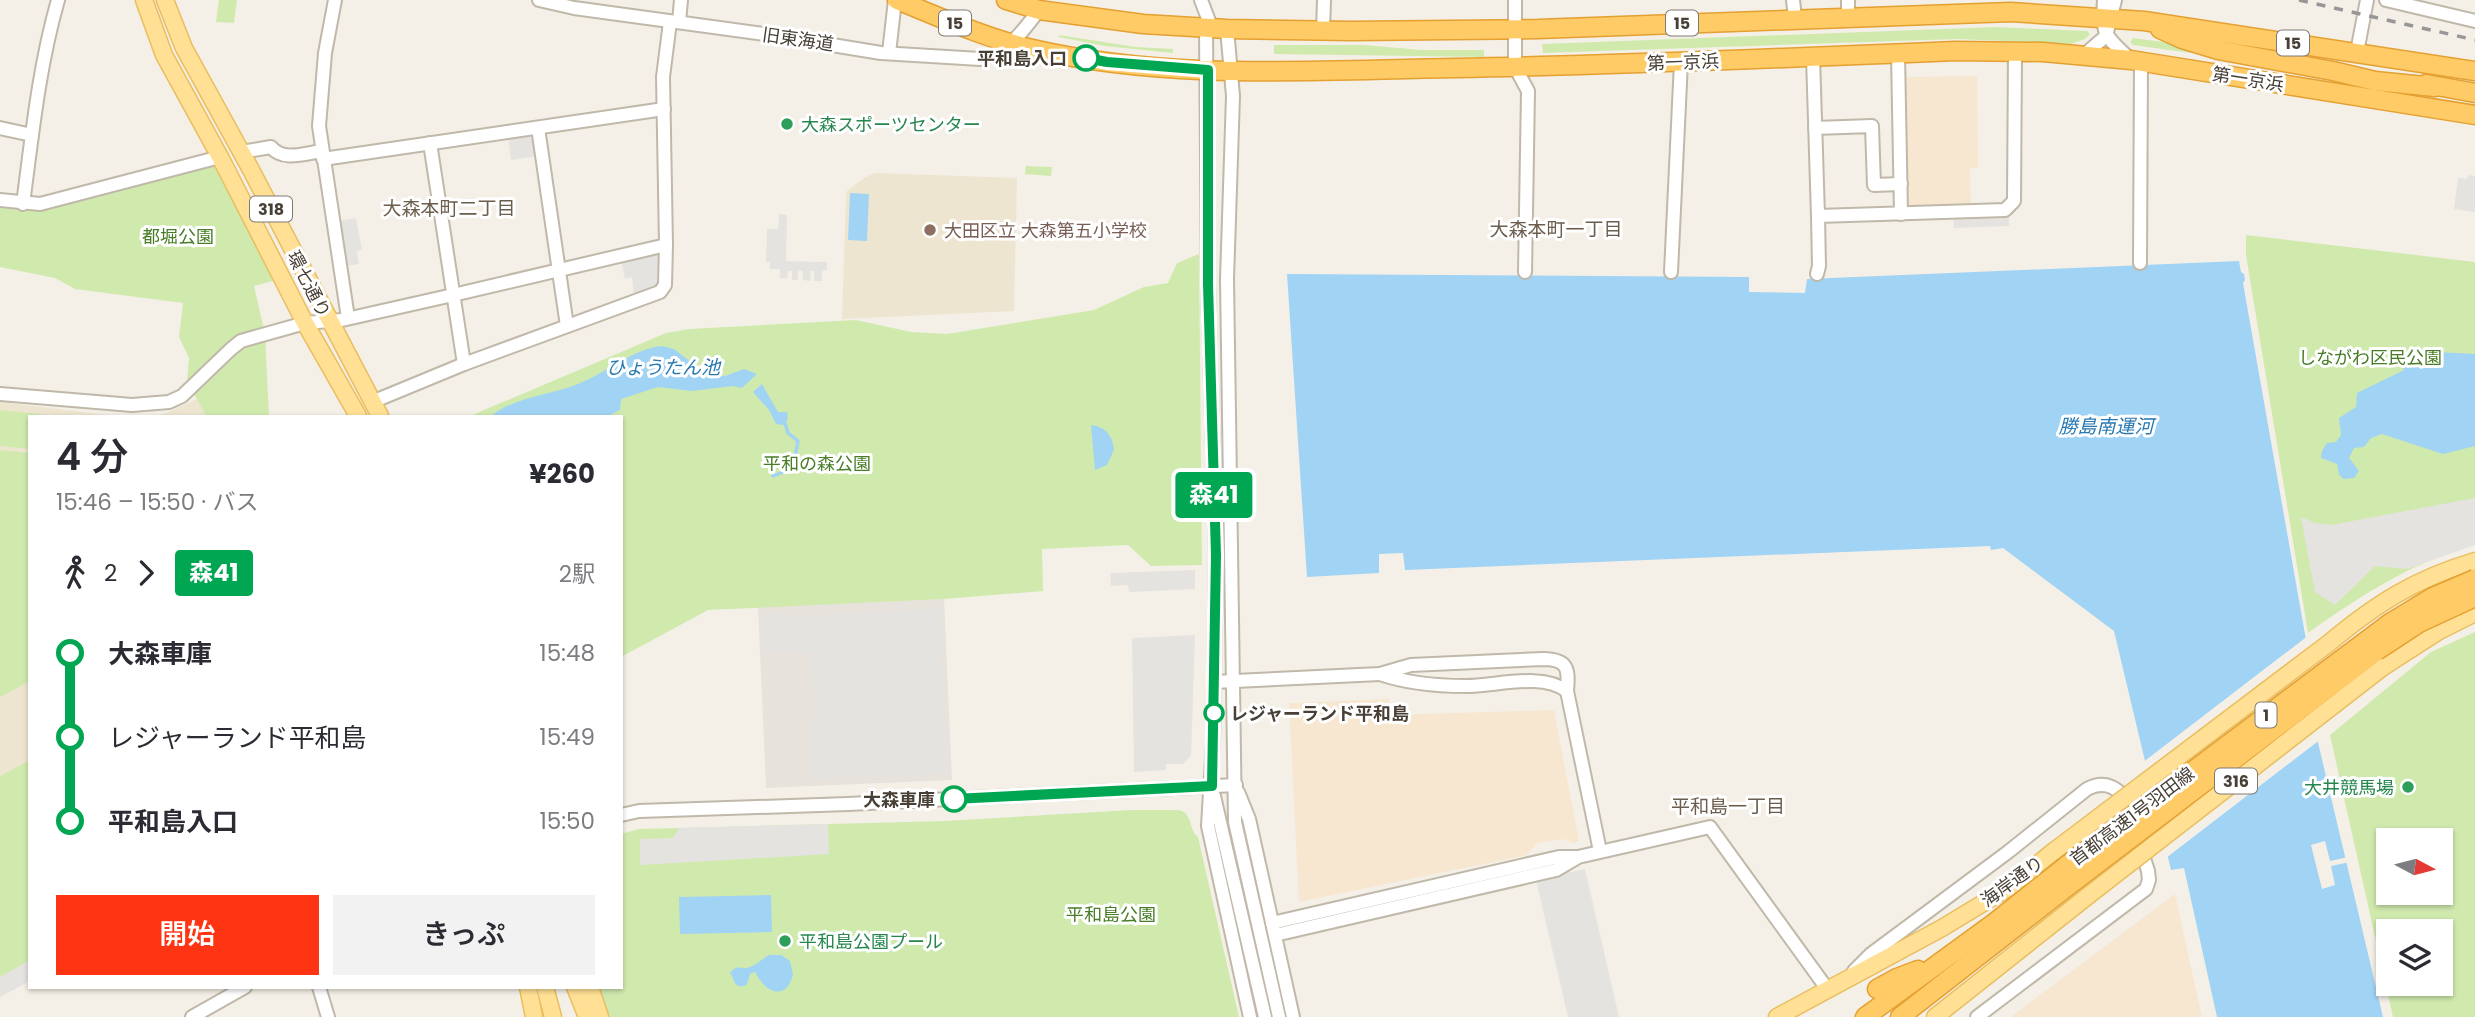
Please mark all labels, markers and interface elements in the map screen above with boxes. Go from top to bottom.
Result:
road number: 15 [939,10,971,36]
road number: 15 [1666,10,1698,36]
street label: 旧東海道 [761,22,835,56]
road number: 15 [2277,31,2309,56]
marker: 平和島入口 [1073,45,1099,71]
place label: 平和島入口 [977,46,1067,71]
street label: 第一京浜 [1647,48,1719,76]
street label: 第一京浜 [2210,61,2286,97]
place label: 大森スポーツセンター [801,112,981,137]
marker: 大森スポーツセンター [779,116,795,132]
district label: 大森本町二丁目 [382,195,516,222]
road number: 318 [250,196,292,222]
district label: 大森本町一丁目 [1489,216,1623,243]
place label: 大田区立 大森第五小学校 [944,218,1147,243]
marker: 大田区立 大森第五小学校 [922,222,938,238]
park label: 都堀公園 [142,224,214,249]
street label: 環七通り [282,246,336,322]
park label: しながわ区民公園 [2298,345,2442,370]
water label: ひょうたん池 [606,354,722,381]
water label: 勝島南運河 [2058,413,2157,440]
text: 4 分 [56,430,128,483]
park label: 平和の森公園 [763,451,871,476]
text: ¥260 [529,456,595,492]
line badge: 森41 [1174,472,1254,518]
text: 森41 [1189,478,1239,511]
text: 15:46 – 15:50 · バス [56,486,258,518]
icon: walk [56,554,94,592]
icon: forward [127,554,165,592]
text: 森41 [189,556,239,589]
text: 2 [104,557,117,589]
text: 2駅 [559,558,595,590]
text: 大森車庫 [108,636,212,672]
text: 15:48 [539,637,595,669]
place label: レジャーランド平和島 [1230,701,1409,726]
road number: 1 [2256,702,2276,728]
marker: レジャーランド平和島 [1204,703,1224,723]
text: レジャーランド平和島 [108,720,367,756]
text: 15:49 [539,721,595,753]
street label: 首都高速1号羽田線 [2065,761,2199,871]
road number: 316 [2215,768,2257,794]
place label: 大井競馬場 [2304,775,2394,800]
marker: 大井競馬場 [2400,779,2416,795]
marker: 大森車庫 [941,786,967,812]
place label: 大森車庫 [863,787,935,812]
district label: 平和島一丁目 [1671,793,1785,820]
text: 平和島入口 [108,804,238,840]
text: 15:50 [539,805,595,837]
north arrow [2376,828,2454,905]
map controls [2376,828,2453,996]
street label: 海岸通り [1976,850,2048,912]
button: 開始 [56,895,319,975]
button: きっぷ [333,895,595,975]
park label: 平和島公園 [1066,902,1156,927]
button: layers [2376,919,2453,996]
place label: 平和島公園プール [799,929,943,954]
marker: 平和島公園プール [777,933,793,949]

